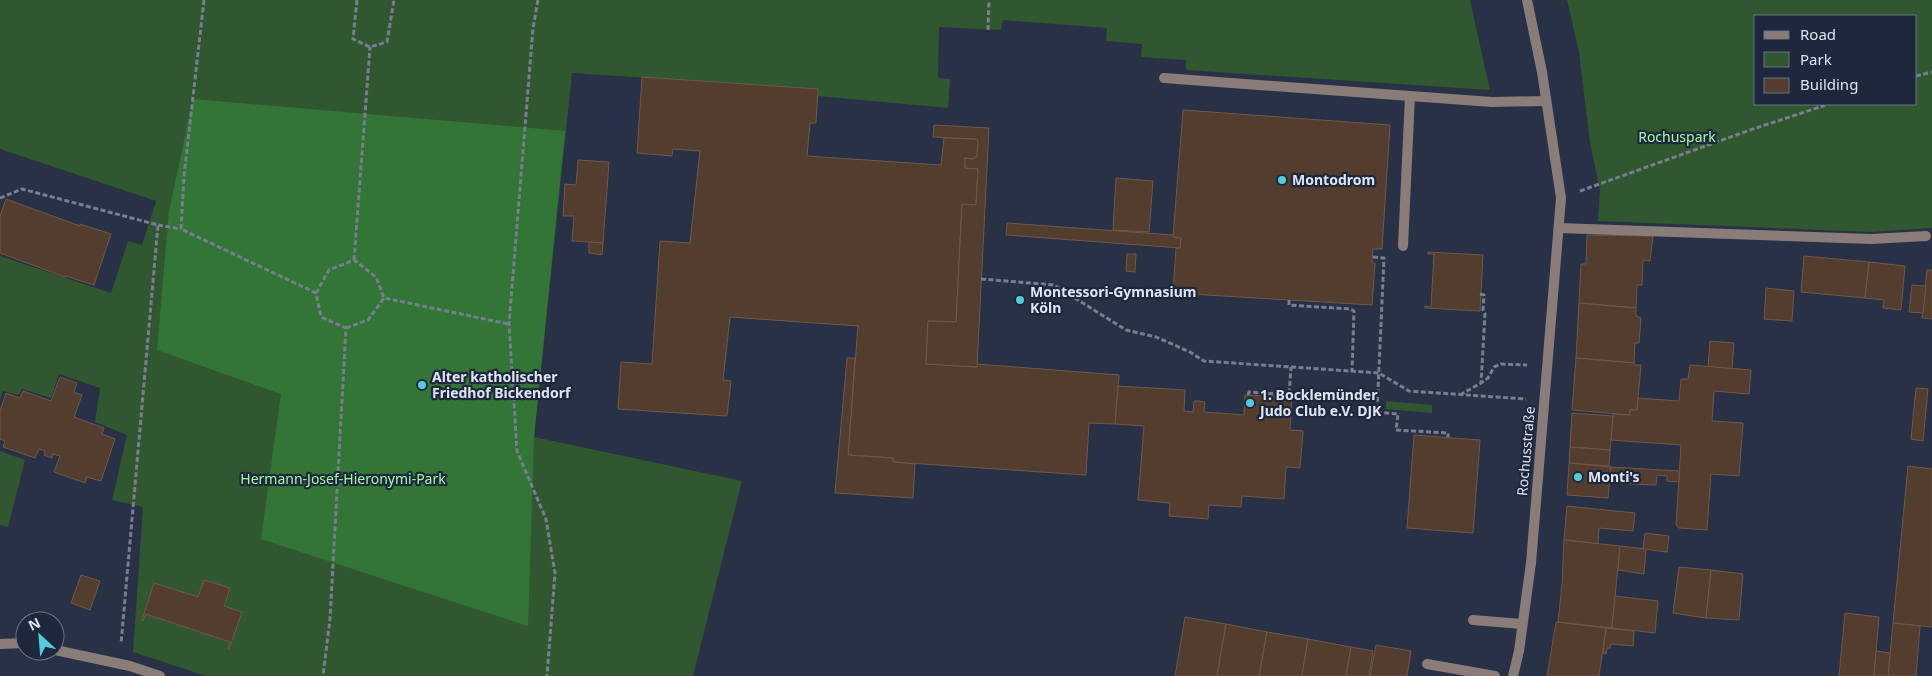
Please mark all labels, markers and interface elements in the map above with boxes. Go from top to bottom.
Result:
legend [1754,15,1917,105]
text: Road [1800,24,1836,44]
text: Park [1800,49,1832,69]
text: Building [1800,74,1858,94]
park label: Rochuspark [1638,127,1716,146]
place label: Montodrom [1292,170,1375,189]
marker: Montodrom [1276,174,1288,186]
place label: Montessori-Gymnasium Köln [1030,282,1196,317]
marker: Montessori-Gymnasium Köln [1014,294,1026,306]
place label: Alter katholischer Friedhof Bickendorf [432,367,572,402]
marker: Alter katholischer Friedhof Bickendorf [416,379,428,391]
place label: 1. Bocklemünder Judo Club e.V. DJK [1258,385,1382,420]
marker: 1. Bocklemünder Judo Club e.V. DJK [1244,397,1256,409]
street label: Rochusstraße [1512,405,1539,496]
place label: Monti's [1588,467,1640,486]
park label: Hermann-Josef-Hieronymi-Park [240,469,446,488]
marker: Monti's [1572,471,1584,483]
north arrow [15,611,65,661]
text: N [25,613,43,635]

